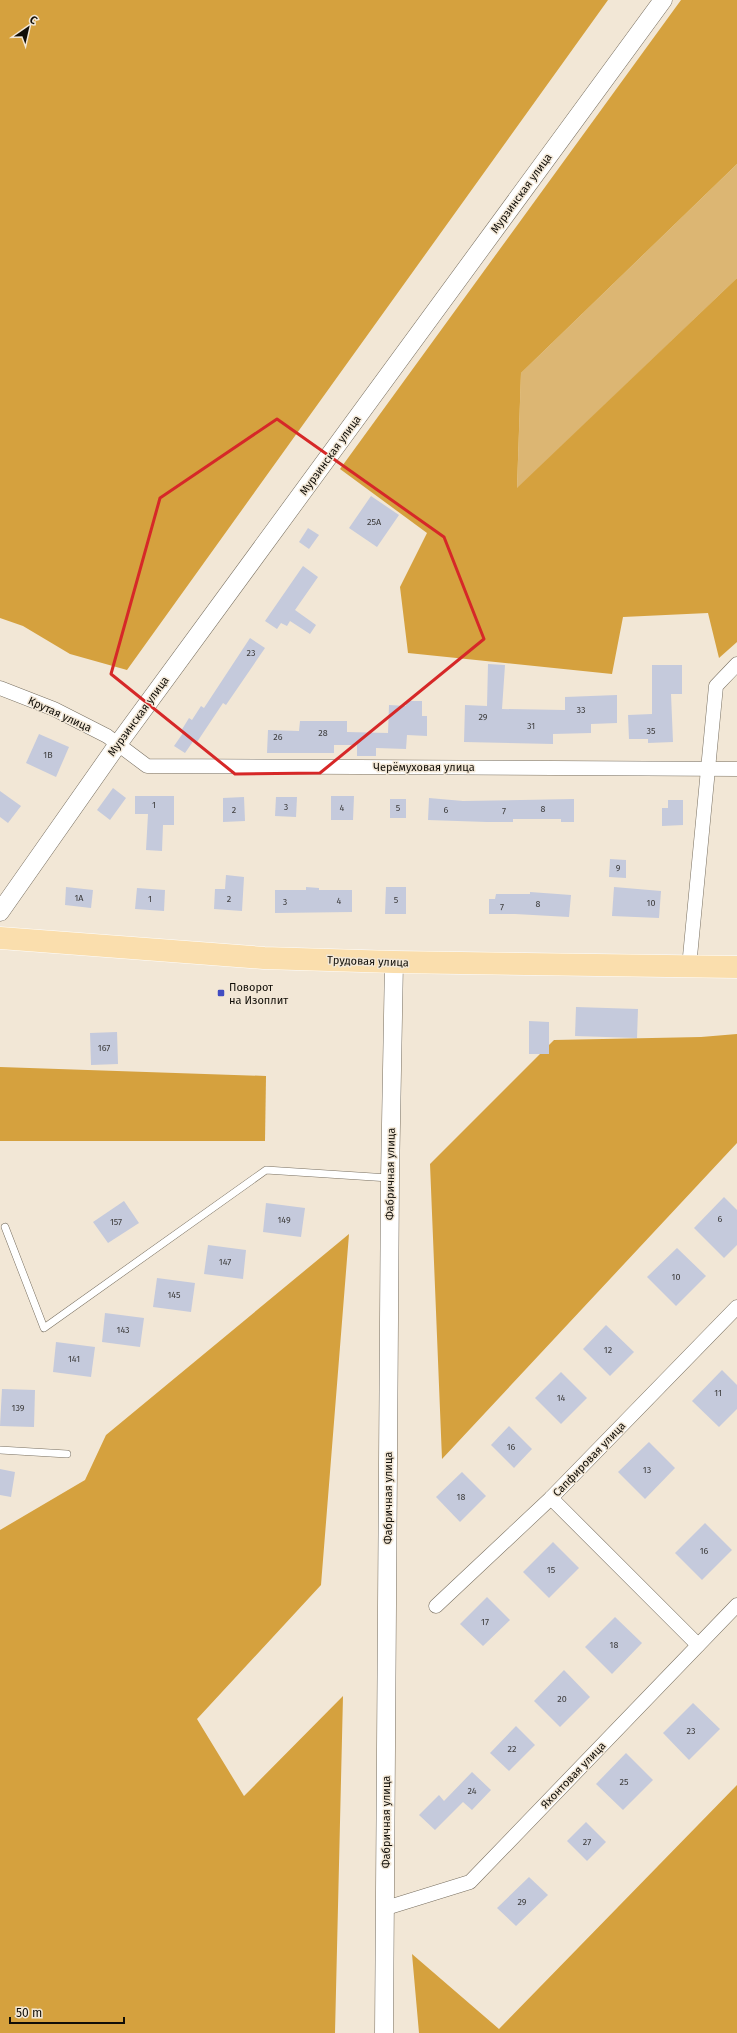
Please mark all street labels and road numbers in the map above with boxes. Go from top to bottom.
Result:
street label: Мурзинская улица [488,151,555,236]
street label: Мурзинская улица [297,413,364,498]
street label: Мурзинская улица [105,674,172,759]
street label: Крутая улица [26,694,94,735]
street label: Черёмуховая улица [373,761,475,774]
street label: Трудовая улица [327,954,409,969]
street label: Фабричная улица [383,1128,398,1220]
street label: Сапфировая улица [550,1419,628,1499]
street label: Фабричная улица [382,1452,395,1544]
street label: Яхонтовая улица [538,1739,608,1811]
street label: Фабричная улица [380,1776,393,1868]

